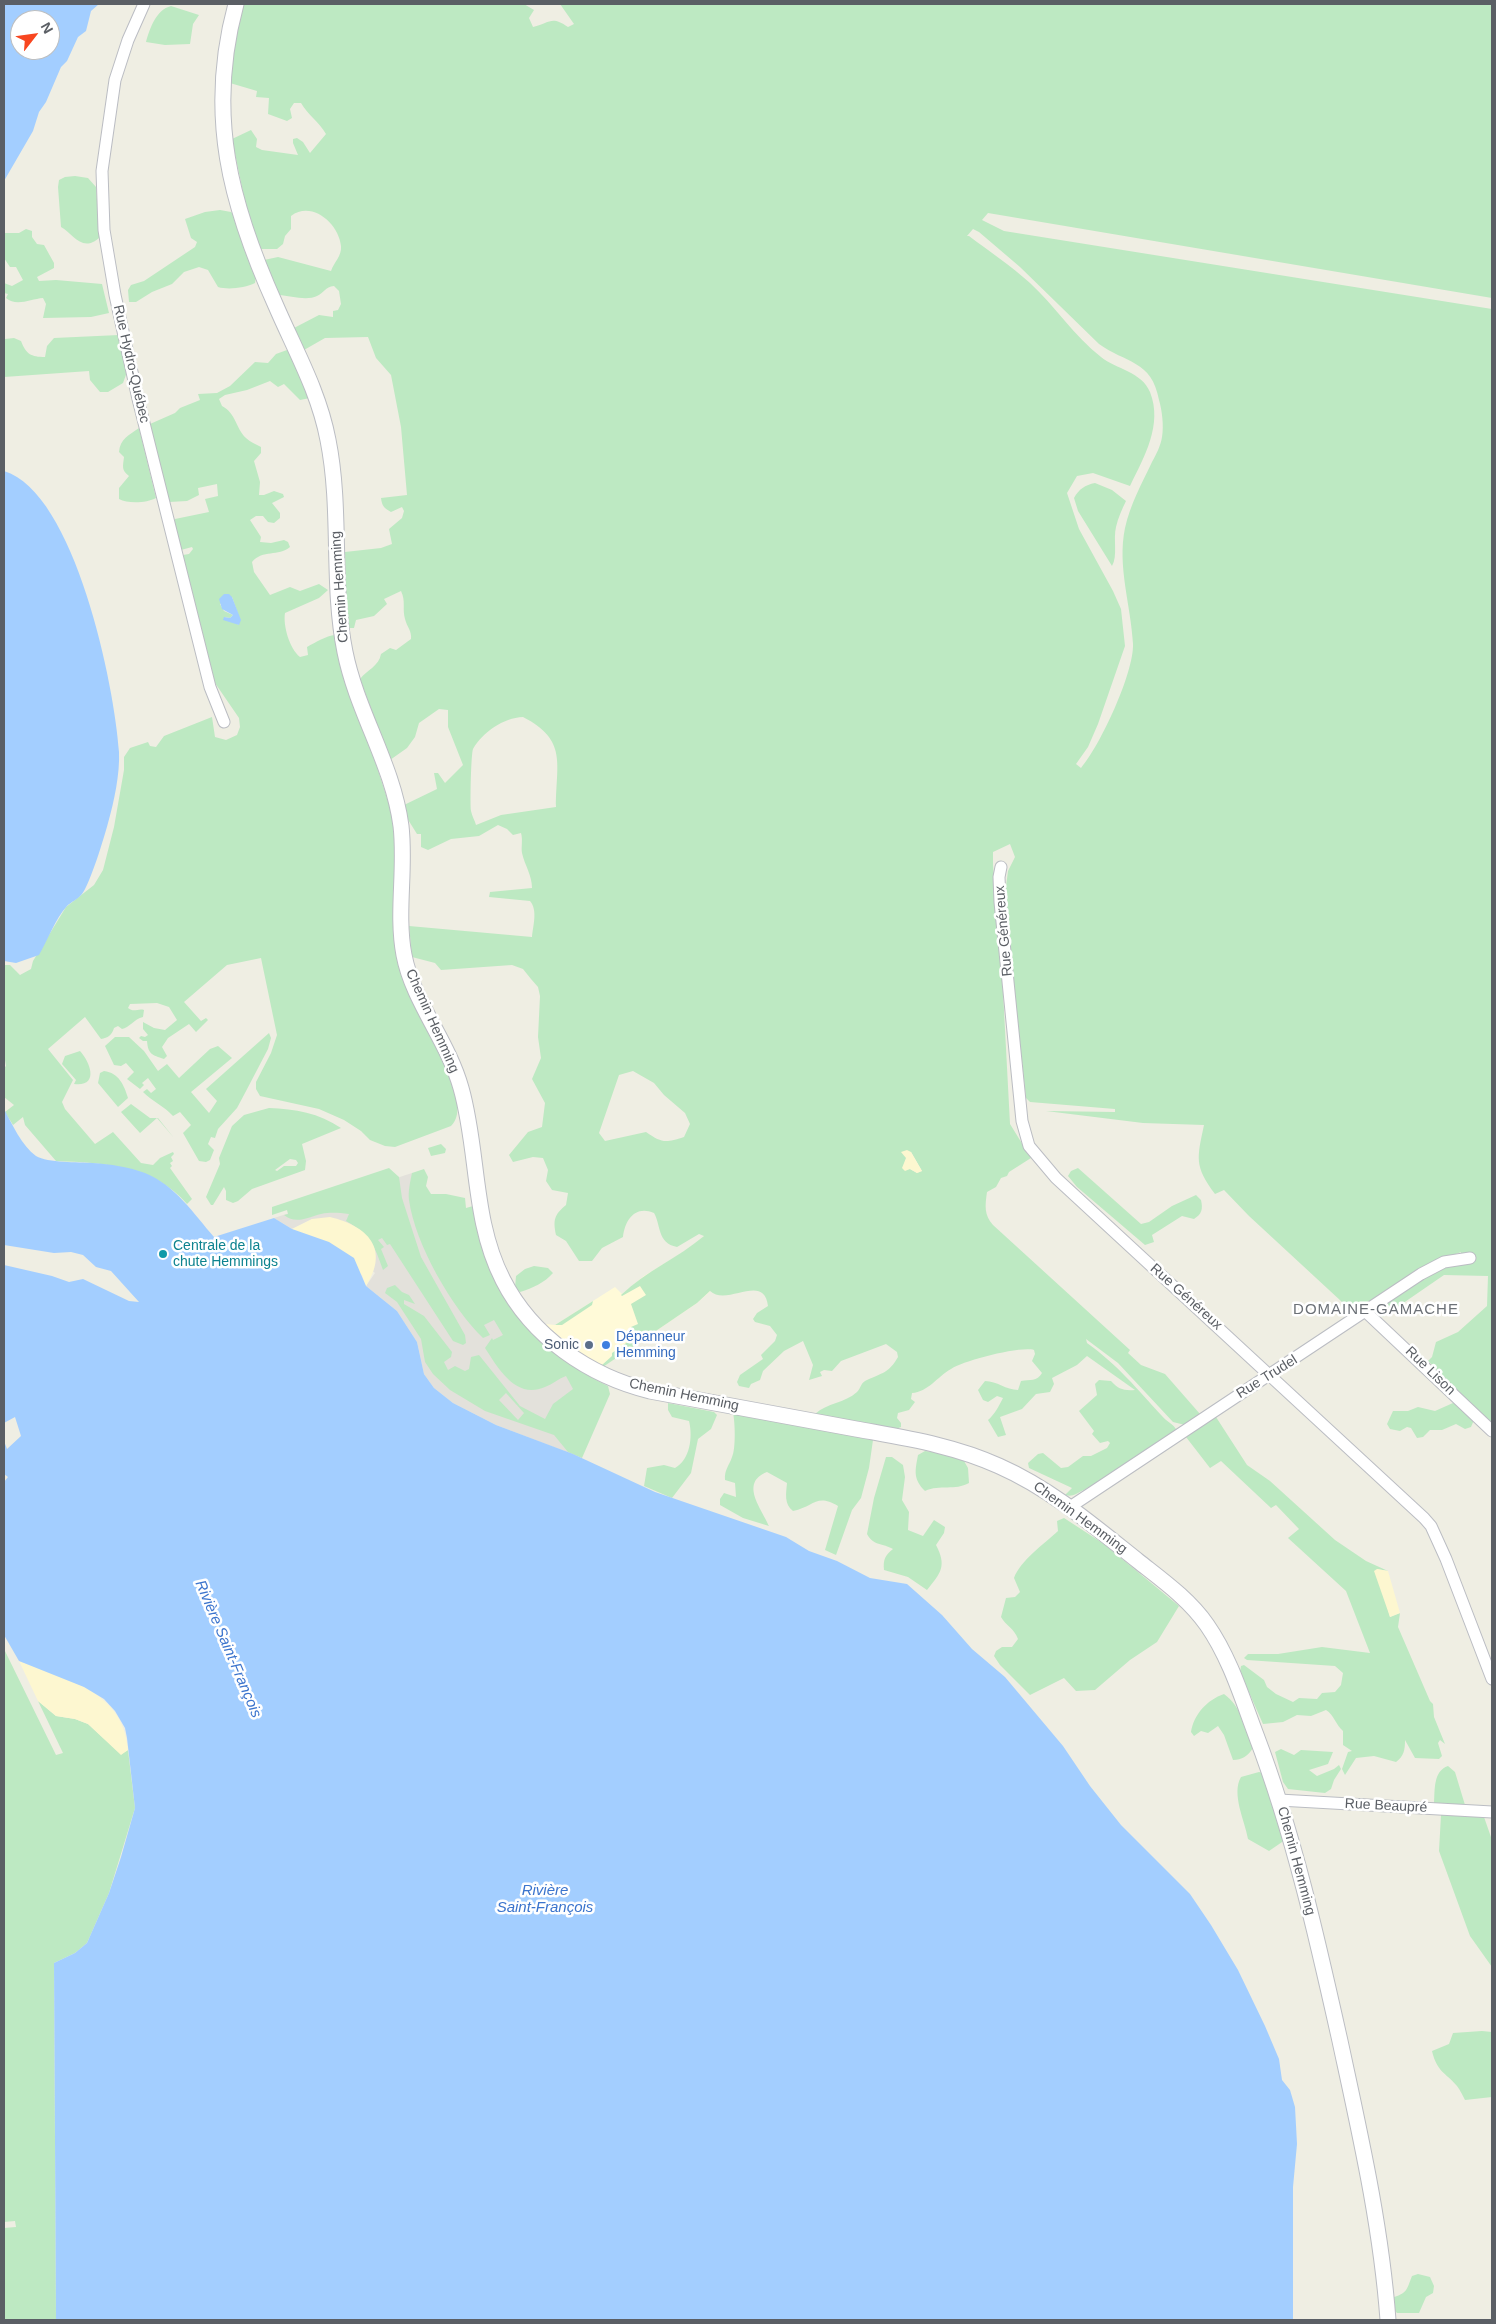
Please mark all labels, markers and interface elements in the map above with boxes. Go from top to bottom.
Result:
north arrow [10,10,60,60]
text: N [38,20,57,36]
street label: Rue Hydro-Québec [109,303,153,425]
street label: Chemin Hemming [328,531,352,643]
street label: Rue Généreux [992,885,1016,977]
street label: Chemin Hemming [402,966,462,1076]
place label: Centrale de la chute Hemmings [173,1238,278,1270]
marker: Centrale de la chute Hemmings [157,1248,169,1260]
street label: Rue Généreux [1147,1260,1225,1334]
district label: DOMAINE-GAMACHE [1291,1301,1461,1319]
place label: Dépanneur Hemming [616,1329,685,1361]
place label: Sonic [544,1337,579,1353]
marker: Sonic [583,1339,595,1351]
marker: Dépanneur Hemming [600,1339,612,1351]
street label: Rue Lison [1401,1343,1459,1399]
street label: Rue Trudel [1233,1352,1301,1402]
street label: Chemin Hemming [627,1375,741,1415]
street label: Chemin Hemming [1030,1478,1130,1558]
water label: Rivière Saint-François [191,1578,265,1720]
street label: Rue Beaupré [1344,1795,1428,1817]
street label: Chemin Hemming [1273,1805,1319,1917]
water label: Rivière Saint-François [497,1882,593,1917]

